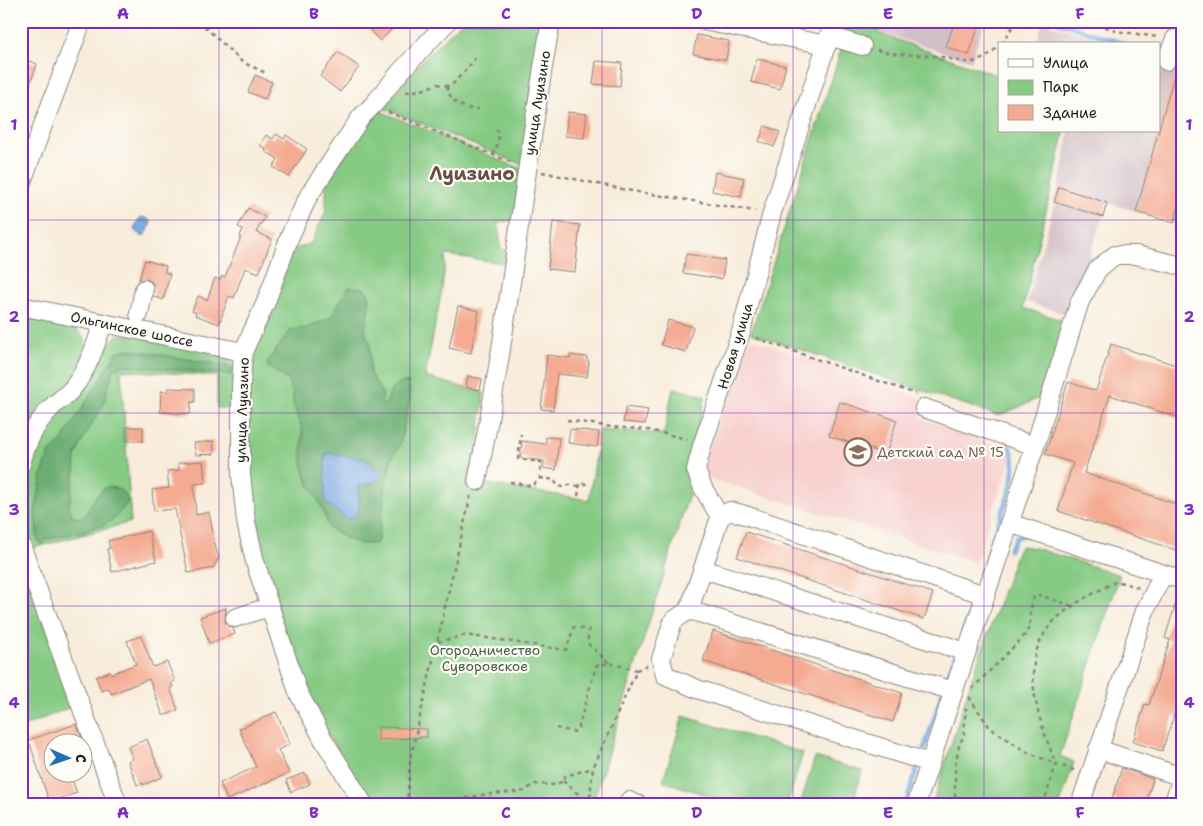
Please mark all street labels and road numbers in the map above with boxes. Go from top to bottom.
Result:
street label: улица Луизино [520,49,554,157]
street label: Новая улица [713,300,757,391]
street label: Ольгинское шоссе [69,307,195,351]
street label: улица Луизино [231,357,253,463]

